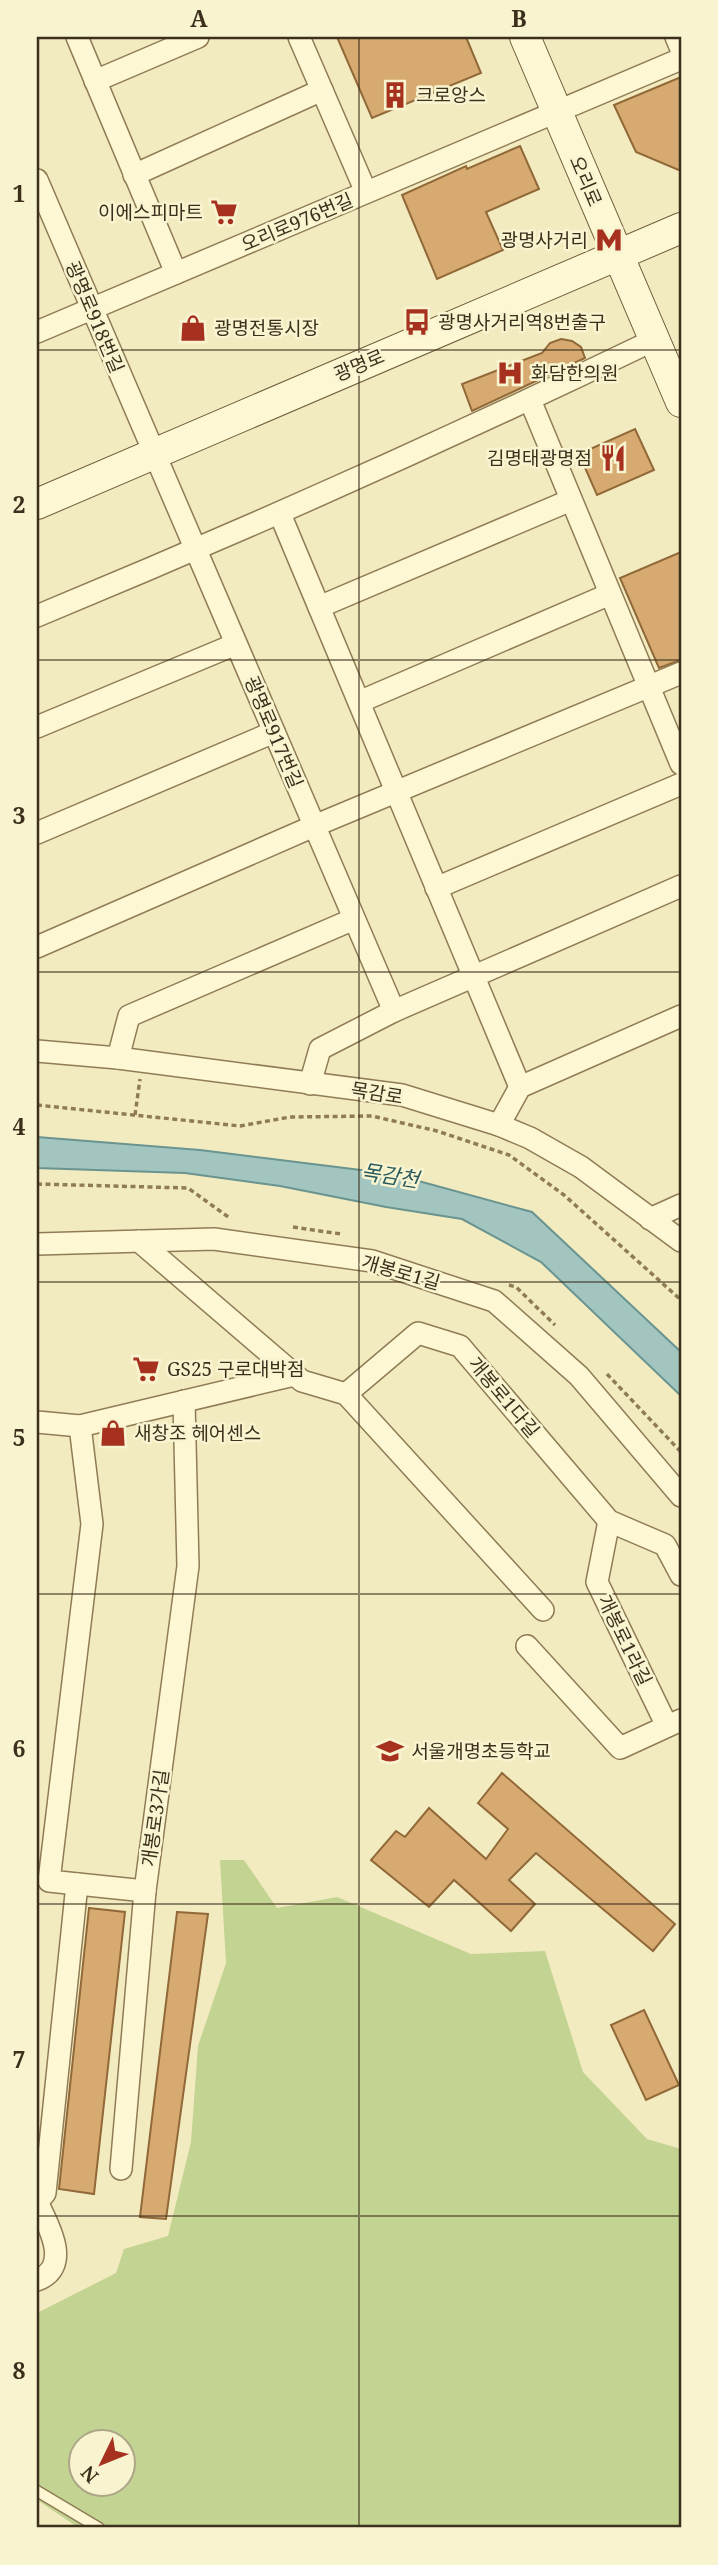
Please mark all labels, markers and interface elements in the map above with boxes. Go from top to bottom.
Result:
text: A [190,2,208,34]
text: B [511,2,527,34]
building icon: 크로앙스 [380,80,410,110]
place label: 크로앙스 [416,82,486,108]
street label: 오리로 [564,152,608,210]
text: 1 [13,177,26,209]
street label: 오리로976번길 [237,187,357,257]
supermarket icon: 이에스피마트 [209,197,239,227]
place label: 이에스피마트 [98,199,203,225]
metro station icon: 광명사거리 [594,225,624,255]
place label: 광명사거리 [501,227,588,253]
street label: 광명로918번길 [60,257,130,377]
bus stop icon: 광명사거리역8번출구 [402,307,432,337]
place label: 광명사거리역8번출구 [438,309,606,335]
shop icon: 광명전통시장 [178,313,208,343]
place label: 광명전통시장 [214,315,319,341]
street label: 광명로 [330,343,388,387]
hospital icon: 화담한의원 [495,358,525,388]
place label: 화담한의원 [531,360,618,386]
restaurant icon: 김명태광명점 [598,443,628,473]
place label: 김명태광명점 [487,445,592,471]
text: 2 [13,488,26,520]
street label: 광명로917번길 [239,672,309,792]
text: 3 [13,799,26,831]
street label: 목감로 [349,1076,405,1110]
text: 4 [13,1110,26,1142]
water label: 목감천 [359,1157,424,1194]
street label: 개봉로1길 [359,1248,443,1296]
street label: 개봉로1다길 [463,1351,545,1443]
supermarket icon: GS25 구로대박점 [131,1354,161,1384]
place label: GS25 구로대박점 [167,1356,305,1382]
shop icon: 새창조 헤어센스 [98,1418,128,1448]
place label: 새창조 헤어센스 [134,1420,261,1446]
text: 5 [13,1421,26,1453]
street label: 개봉로1라길 [592,1590,658,1690]
text: 6 [13,1732,26,1764]
school or university icon: 서울개명초등학교 [375,1736,405,1766]
place label: 서울개명초등학교 [411,1738,551,1764]
street label: 개봉로3가길 [135,1768,175,1868]
text: 7 [13,2043,26,2075]
text: 8 [13,2354,26,2386]
north arrow [66,2428,136,2498]
text: N [75,2460,104,2489]

